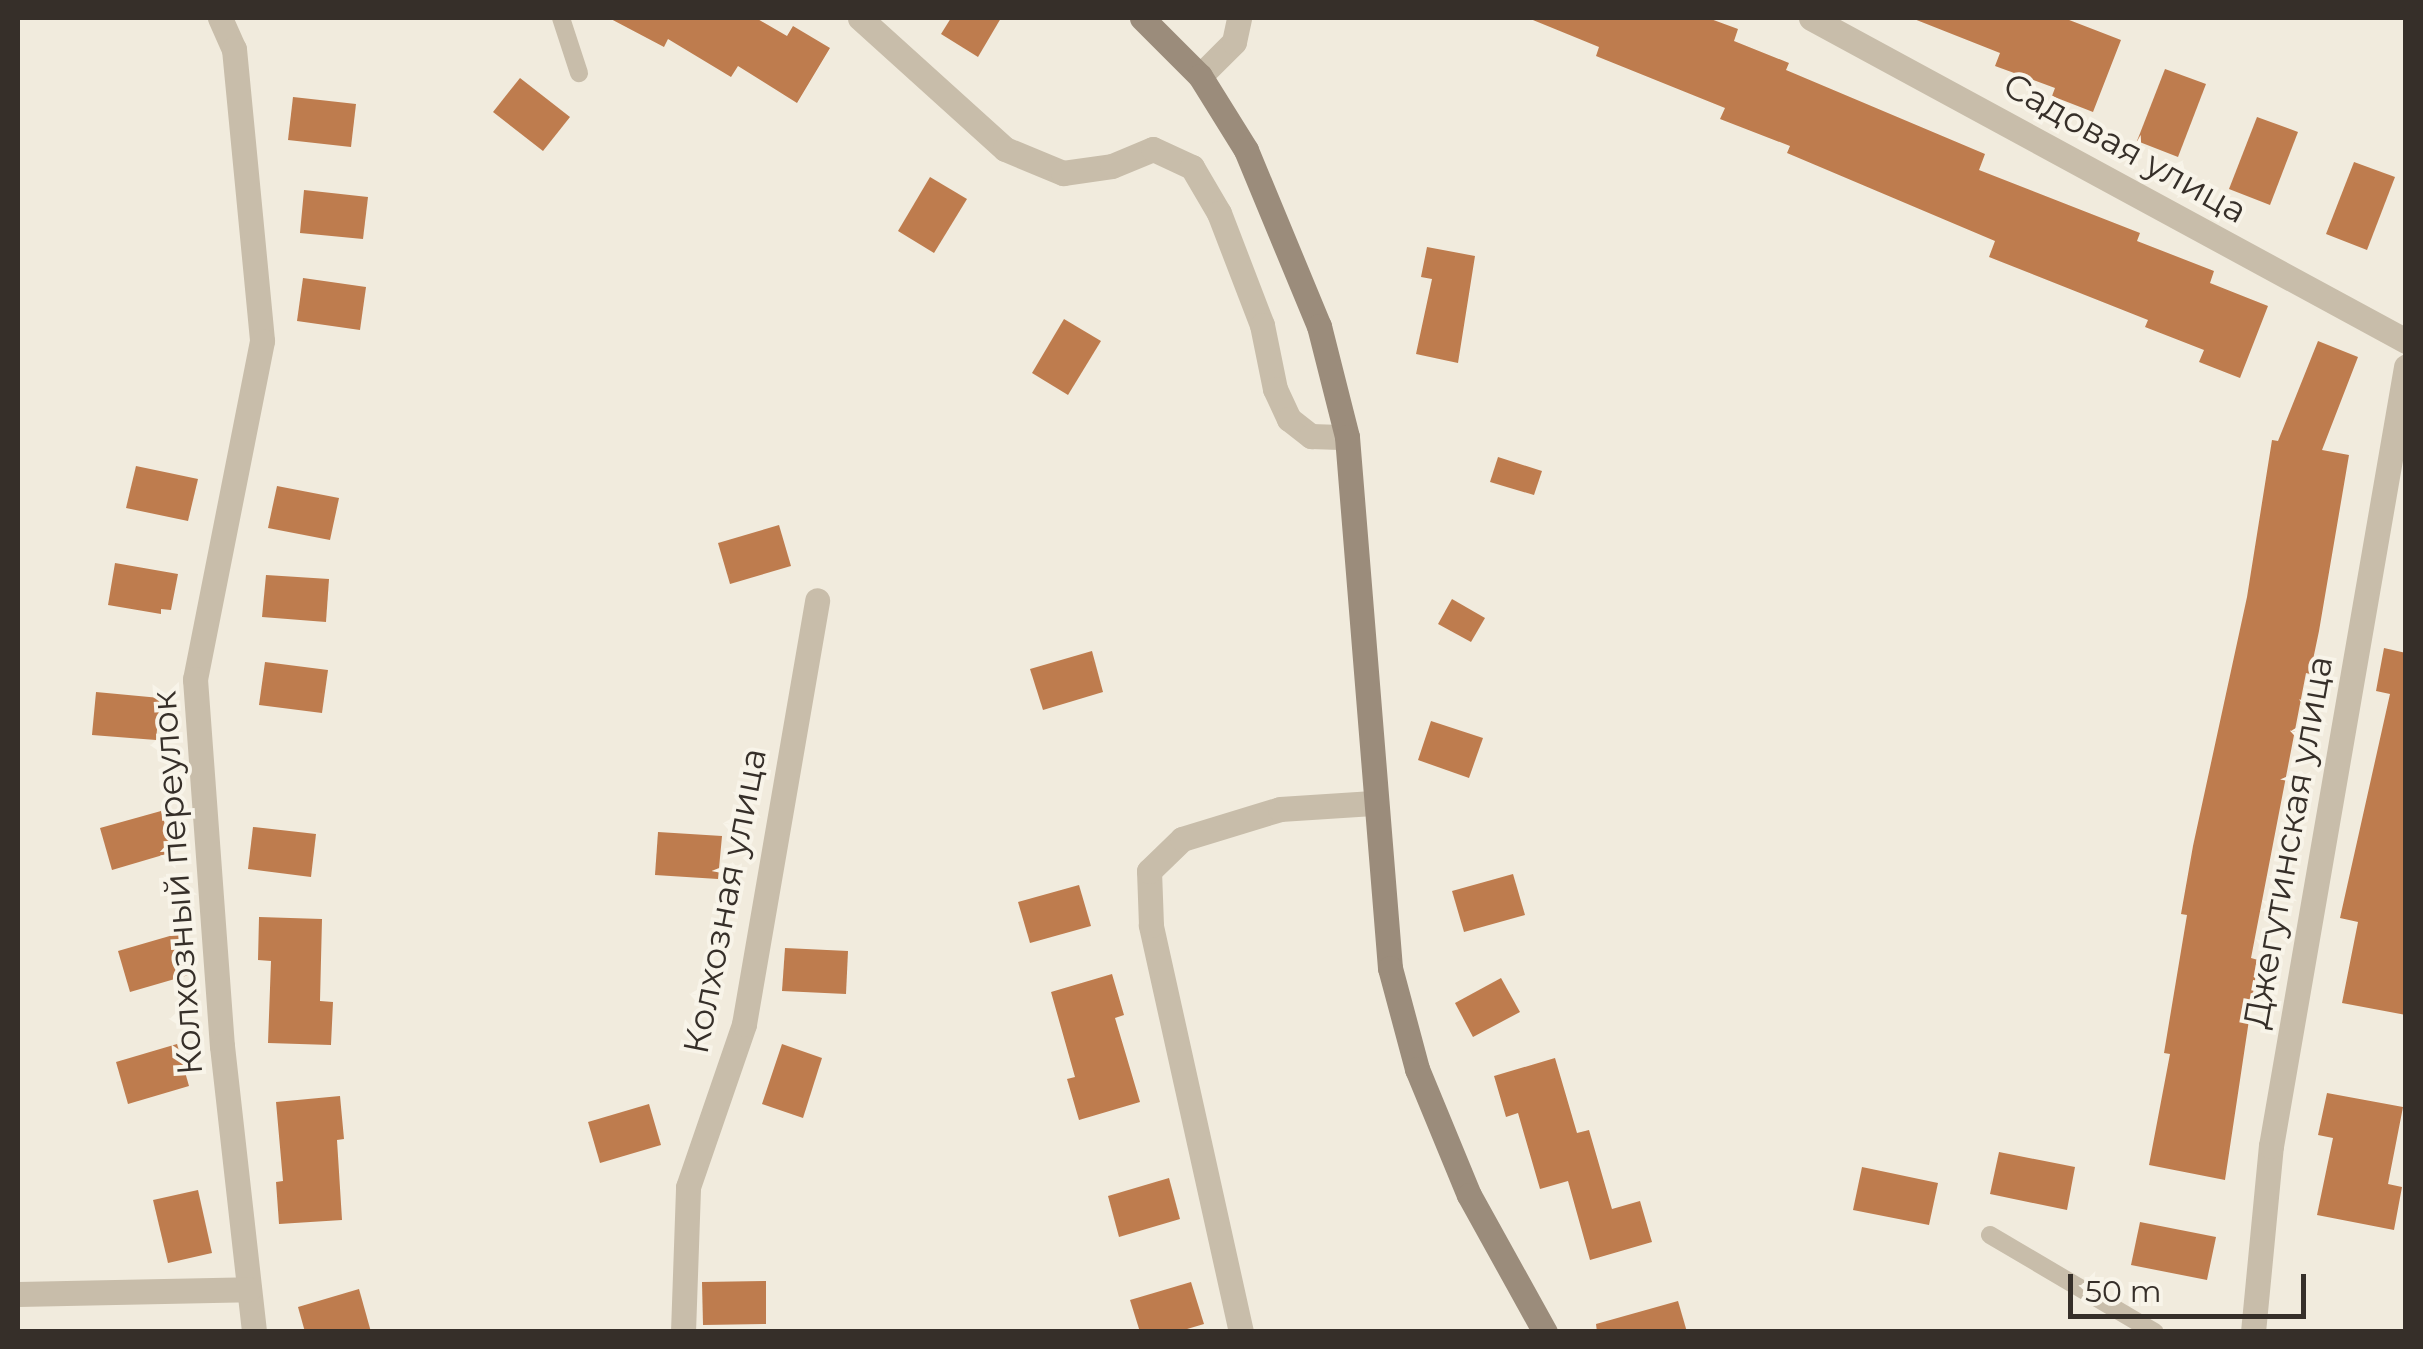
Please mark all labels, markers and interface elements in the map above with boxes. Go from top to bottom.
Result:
street label: Садовая улица [1996,64,2254,232]
street label: Джегутинская улица [2235,653,2341,1031]
street label: Колхозный переулок [143,690,211,1076]
street label: Колхозная улица [675,745,775,1057]
scale bar [2073,1254,2310,1316]
text: 50 m [2085,1273,2162,1310]

